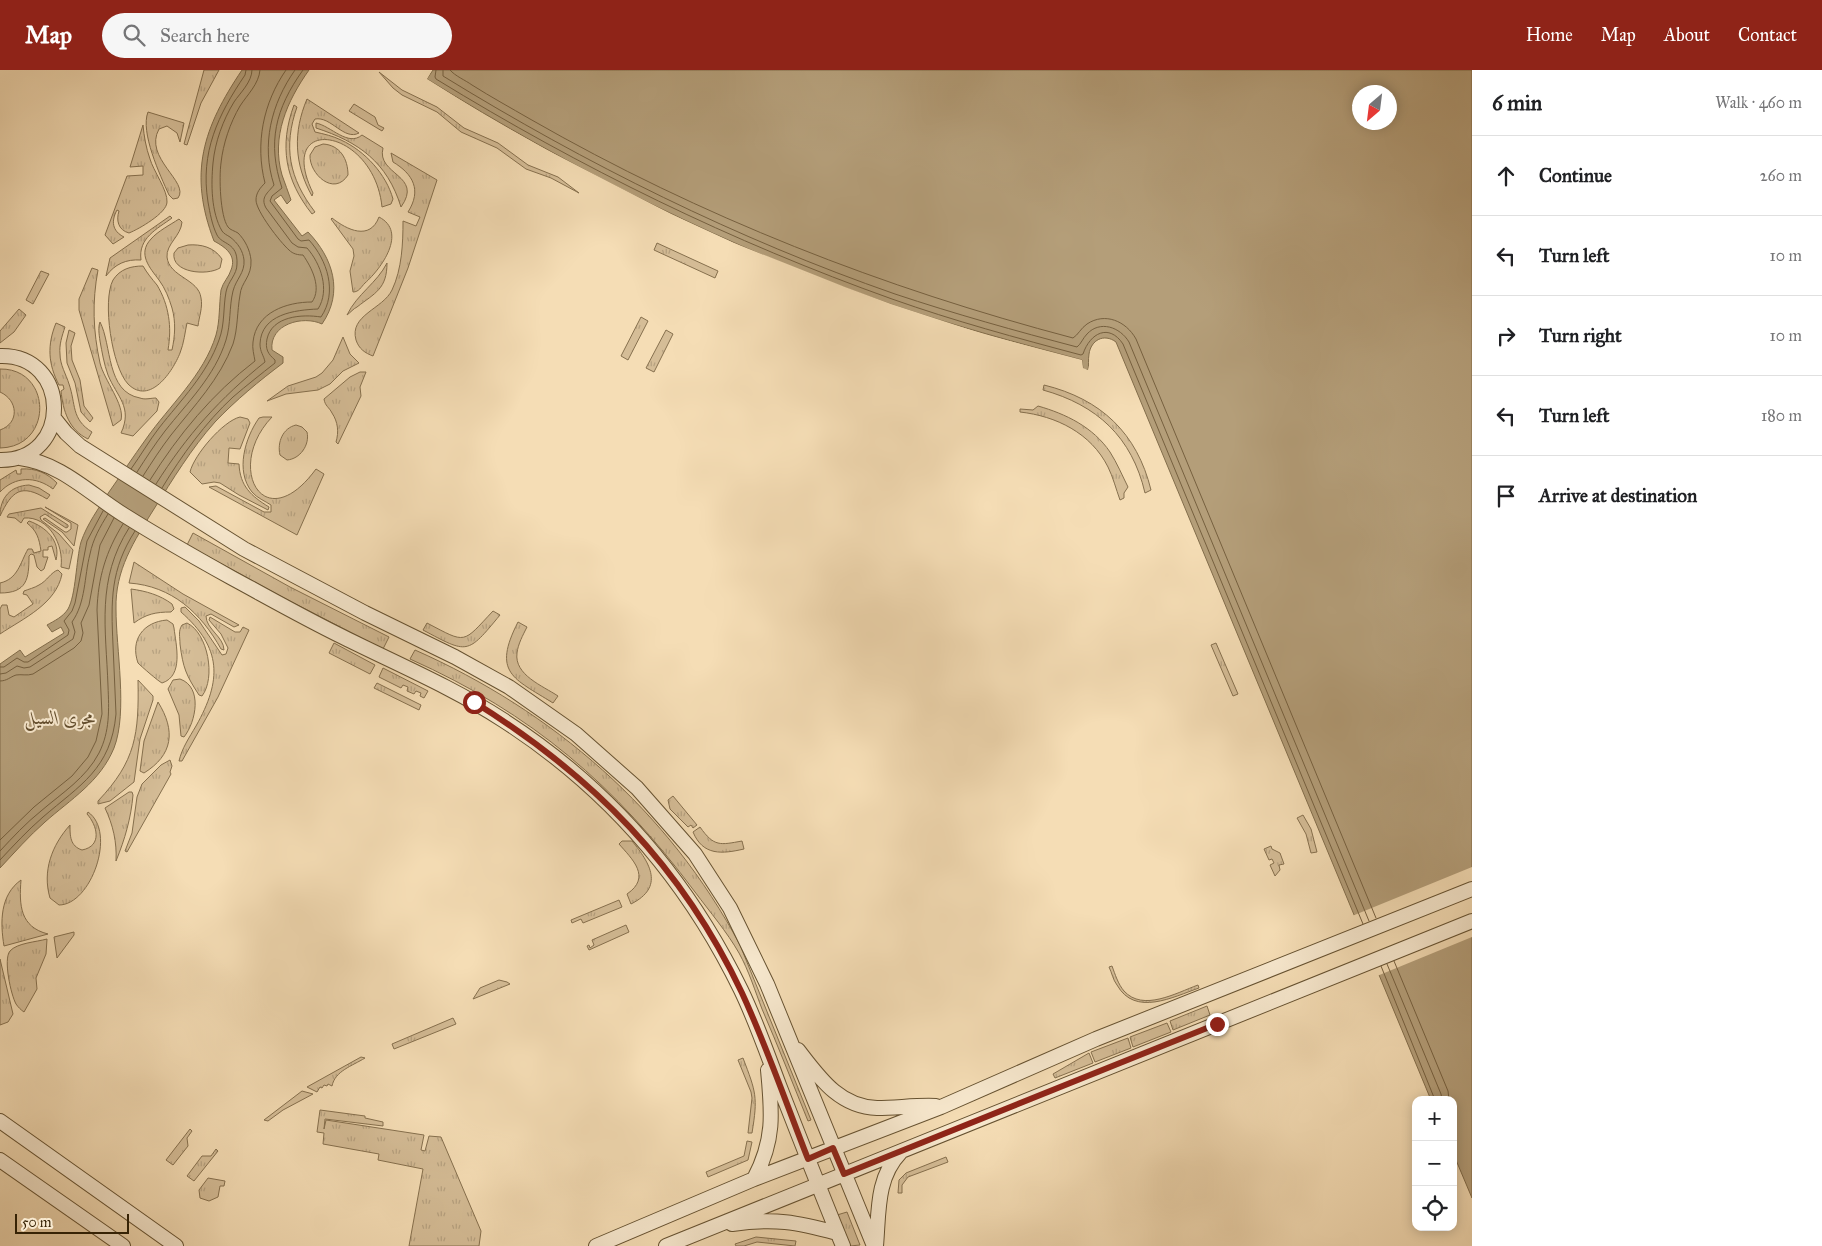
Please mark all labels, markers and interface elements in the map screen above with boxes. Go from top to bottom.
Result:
search box [102,13,452,58]
text: Map [25,20,72,50]
icon: search [120,21,148,49]
text: Search here [160,24,250,47]
text: Home [1526,24,1573,46]
text: Map [1601,24,1636,46]
text: About [1664,24,1710,46]
text: Contact [1738,24,1797,46]
north arrow [1352,85,1397,130]
text: 6 min [1492,90,1542,116]
text: Walk · 460 m [1715,93,1802,112]
icon: ahead [1492,162,1520,190]
text: Continue [1539,164,1612,187]
text: 260 m [1760,166,1802,185]
icon: left [1492,242,1520,270]
text: Turn left [1539,244,1609,267]
text: 10 m [1770,246,1802,265]
icon: right [1492,322,1520,350]
text: Turn right [1539,324,1622,347]
text: 10 m [1770,326,1802,345]
icon: left [1492,402,1520,430]
text: Turn left [1539,404,1609,427]
text: 180 m [1761,406,1802,425]
icon: arrive [1492,482,1520,510]
text: Arrive at destination [1539,484,1697,507]
route start [463,691,486,714]
water label: مجرى السيل [24,706,96,731]
route end [1206,1013,1229,1036]
map controls [1412,1096,1457,1231]
button: + [1412,1096,1457,1141]
button: − [1412,1141,1457,1186]
button: locate [1412,1186,1457,1231]
scale bar [15,1211,129,1234]
text: 50 m [22,1214,51,1231]

